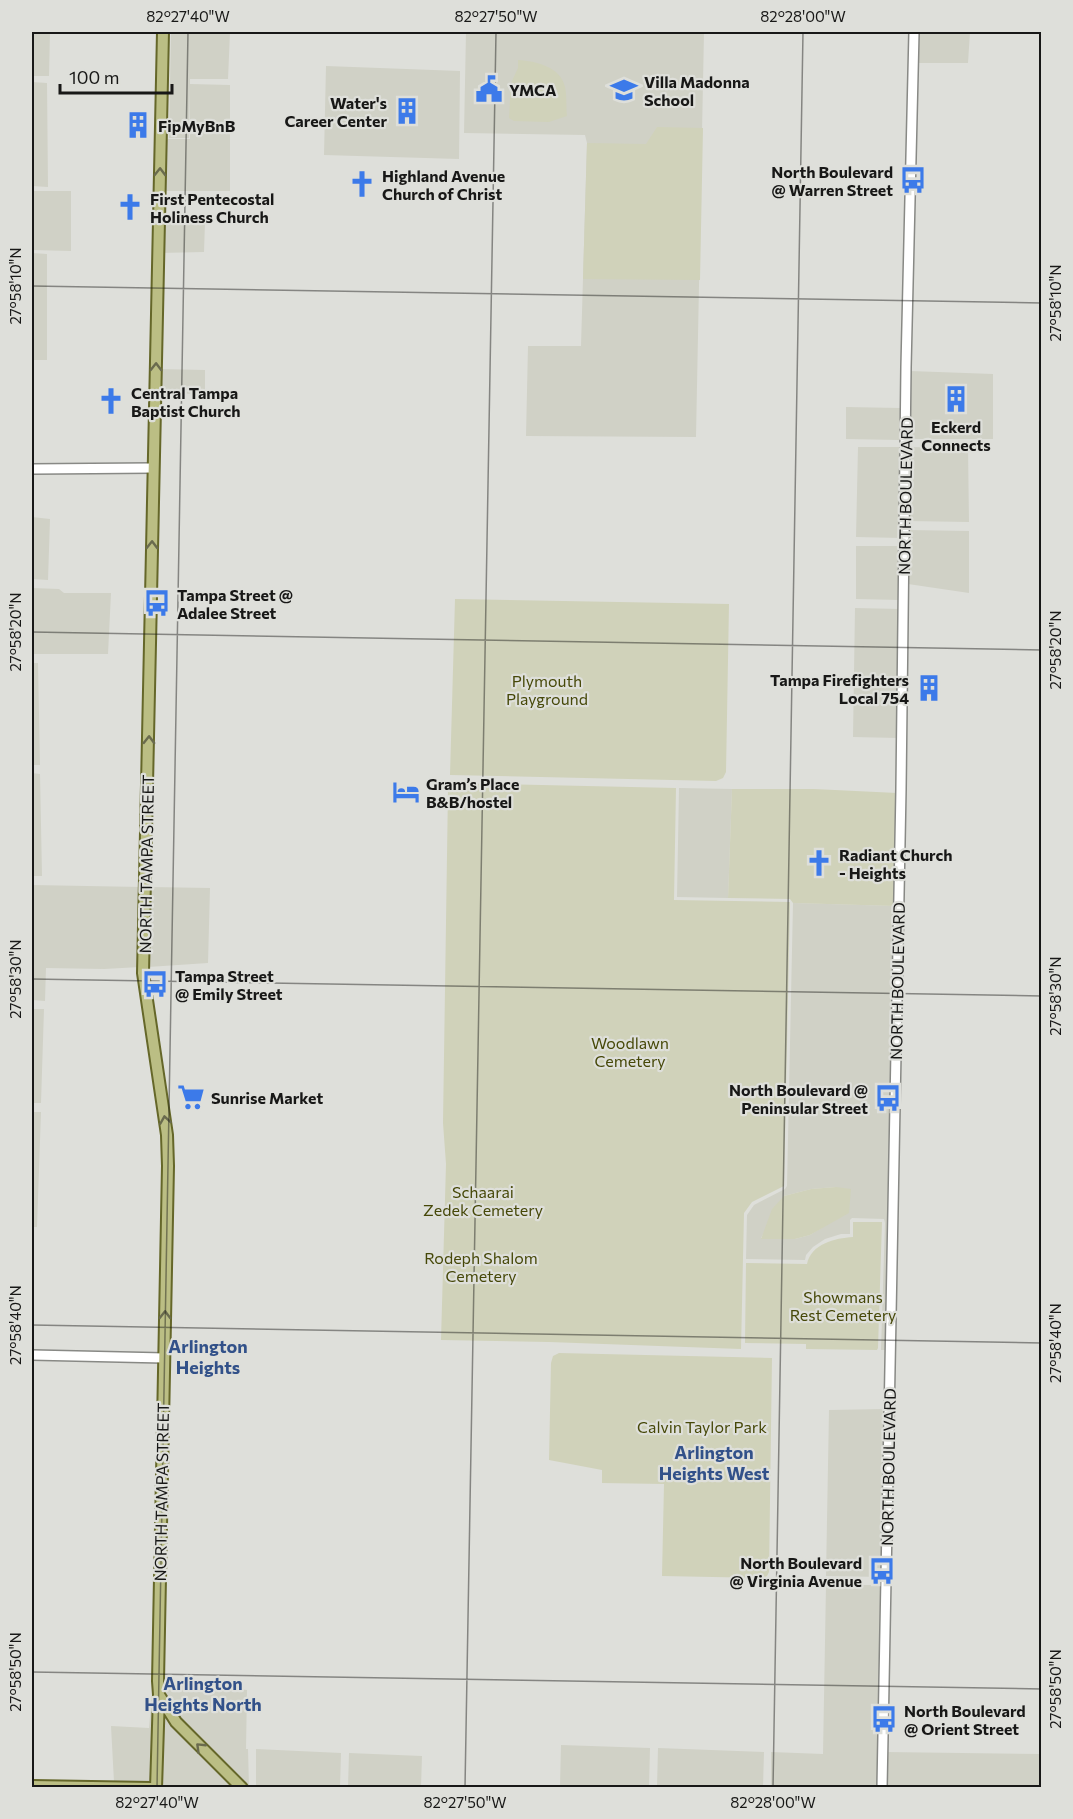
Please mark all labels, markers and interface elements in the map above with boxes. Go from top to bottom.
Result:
text: 82°27'40"W [146,7,230,25]
text: 82°27'50"W [454,7,538,25]
text: 82°28'00"W [760,7,846,25]
scale bar [60,57,172,95]
text: 100 m [69,66,119,88]
place label: Villa Madonna School [644,72,750,109]
public building icon: YMCA [474,74,504,104]
school or university icon: Villa Madonna School [609,75,639,105]
place label: YMCA [509,80,557,99]
place label: Water's Career Center [284,93,387,130]
building icon: Water's Career Center [392,96,422,126]
building icon: FipMyBnB [123,110,153,140]
place label: FipMyBnB [158,116,236,135]
place label: North Boulevard @ Warren Street [771,162,893,199]
bus stop icon: North Boulevard @ Warren Street [898,165,928,195]
place label: Highland Avenue Church of Christ [382,166,505,203]
one-way arrow [154,168,167,177]
church icon: Highland Avenue Church of Christ [347,169,377,199]
place label: First Pentecostal Holiness Church [150,189,274,226]
church icon: First Pentecostal Holiness Church [115,192,145,222]
text: 27°58'10"N [6,247,24,325]
text: 27°58'10"N [1046,264,1064,342]
one-way arrow [150,363,163,372]
place label: Central Tampa Baptist Church [131,383,241,420]
building icon: Eckerd Connects [941,384,971,414]
church icon: Central Tampa Baptist Church [96,386,126,416]
street label: NORTH BOULEVARD [894,417,916,575]
place label: Eckerd Connects [921,417,991,454]
one-way arrow [146,541,159,550]
place label: Tampa Street @ Adalee Street [177,585,293,622]
bus stop icon: Tampa Street @ Adalee Street [142,588,172,618]
text: 27°58'20"N [6,592,24,672]
text: 27°58'20"N [1046,610,1064,690]
place label: Tampa Firefighters Local 754 [770,670,909,707]
park label: Plymouth Playground [506,671,588,708]
building icon: Tampa Firefighters Local 754 [914,673,944,703]
one-way arrow [143,736,155,745]
street label: NORTH TAMPA STREET [135,774,157,954]
place label: Gram’s Place B&B/hostel [426,774,519,811]
hotel icon: Gram’s Place B&B/hostel [391,777,421,807]
place label: Radiant Church - Heights [839,845,952,882]
church icon: Radiant Church - Heights [804,848,834,878]
street label: NORTH BOULEVARD [886,902,908,1060]
text: 27°58'30"N [6,939,24,1019]
text: 27°58'30"N [1046,956,1064,1036]
place label: Tampa Street @ Emily Street [175,966,283,1003]
bus stop icon: Tampa Street @ Emily Street [140,969,170,999]
park label: Woodlawn Cemetery [591,1033,669,1070]
place label: North Boulevard @ Peninsular Street [729,1080,868,1117]
supermarket icon: Sunrise Market [176,1082,206,1112]
bus stop icon: North Boulevard @ Peninsular Street [873,1083,903,1113]
place label: Sunrise Market [211,1088,323,1107]
one-way arrow [159,1115,171,1125]
park label: Schaarai Zedek Cemetery [423,1182,543,1219]
park label: Rodeph Shalom Cemetery [424,1248,538,1285]
text: 27°58'40"N [6,1285,24,1365]
park label: Showmans Rest Cemetery [790,1287,896,1324]
text: 27°58'40"N [1046,1303,1064,1383]
one-way arrow [159,1310,171,1319]
district label: Arlington Heights [168,1335,248,1378]
street label: NORTH BOULEVARD [877,1388,899,1546]
street label: NORTH TAMPA STREET [150,1402,172,1582]
park label: Calvin Taylor Park [637,1417,767,1436]
district label: Arlington Heights West [659,1441,770,1484]
place label: North Boulevard @ Virginia Avenue [730,1553,862,1590]
bus stop icon: North Boulevard @ Virginia Avenue [867,1556,897,1586]
text: 27°58'50"N [6,1632,24,1712]
text: 27°58'50"N [1046,1649,1064,1729]
district label: Arlington Heights North [144,1672,262,1715]
place label: North Boulevard @ Orient Street [904,1701,1026,1738]
bus stop icon: North Boulevard @ Orient Street [869,1704,899,1734]
one-way arrow [197,1743,207,1754]
text: 82°27'40"W [115,1793,199,1811]
text: 82°27'50"W [423,1793,507,1811]
text: 82°28'00"W [730,1793,816,1811]

